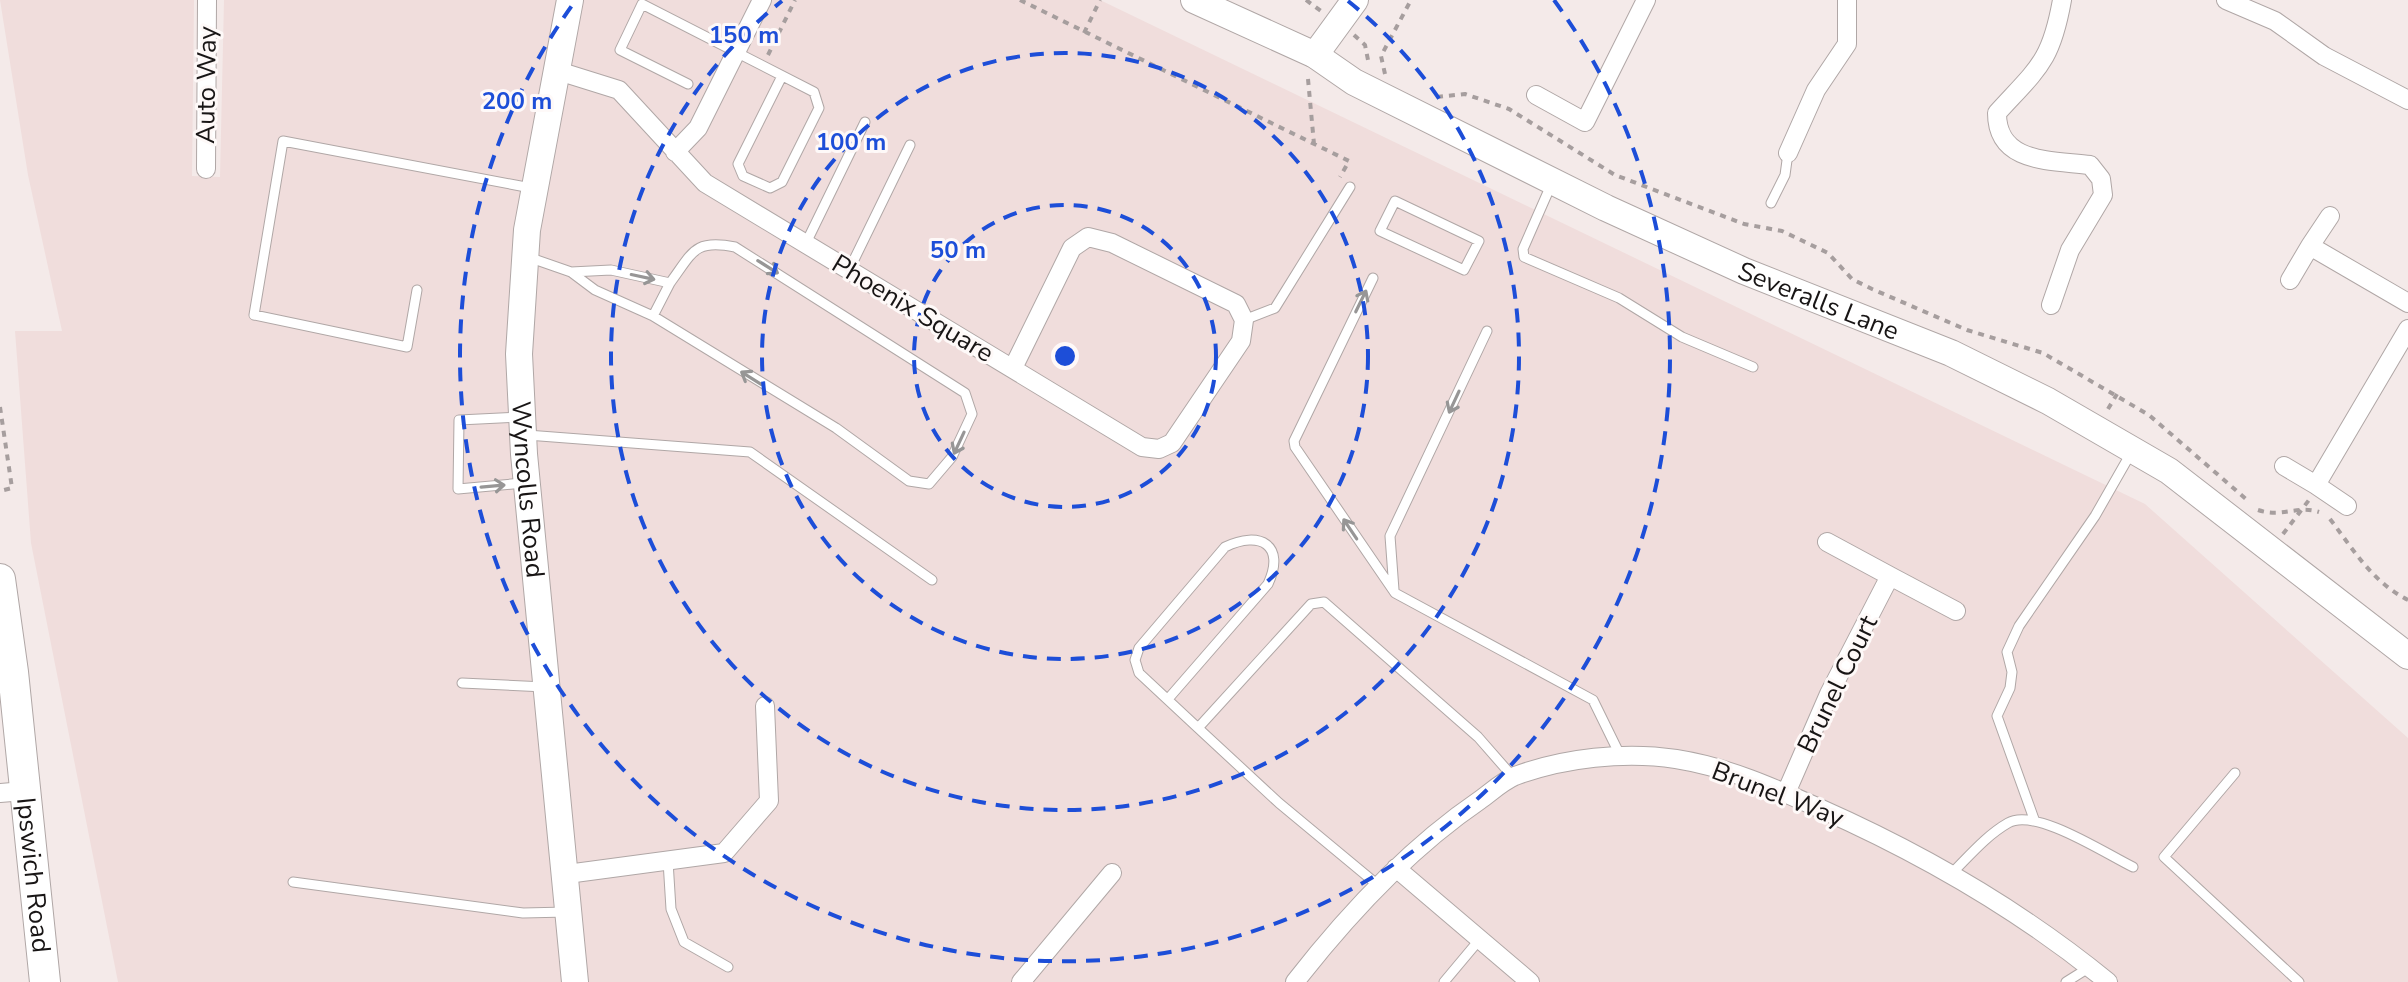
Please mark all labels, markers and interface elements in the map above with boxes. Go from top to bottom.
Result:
text: 150 m [709,19,779,51]
street label: Auto Way [188,25,225,144]
text: 200 m [482,85,552,117]
text: 100 m [816,126,886,158]
text: 50 m [930,234,986,266]
street label: Phoenix Square [825,246,1000,371]
street label: Severalls Lane [1733,253,1904,349]
one-way arrow [756,259,778,276]
one-way arrow [630,270,655,285]
one-way arrow [1354,290,1369,314]
centre of rings [1051,342,1079,370]
one-way arrow [740,370,763,386]
one-way arrow [1446,389,1461,413]
street label: Wyncolls Road [503,400,553,579]
one-way arrow [950,430,965,455]
one-way arrow [479,478,506,493]
one-way arrow [1342,518,1358,541]
street label: Brunel Court [1789,609,1886,759]
street label: Brunel Way [1707,753,1849,836]
street label: Ipswich Road [8,796,59,954]

